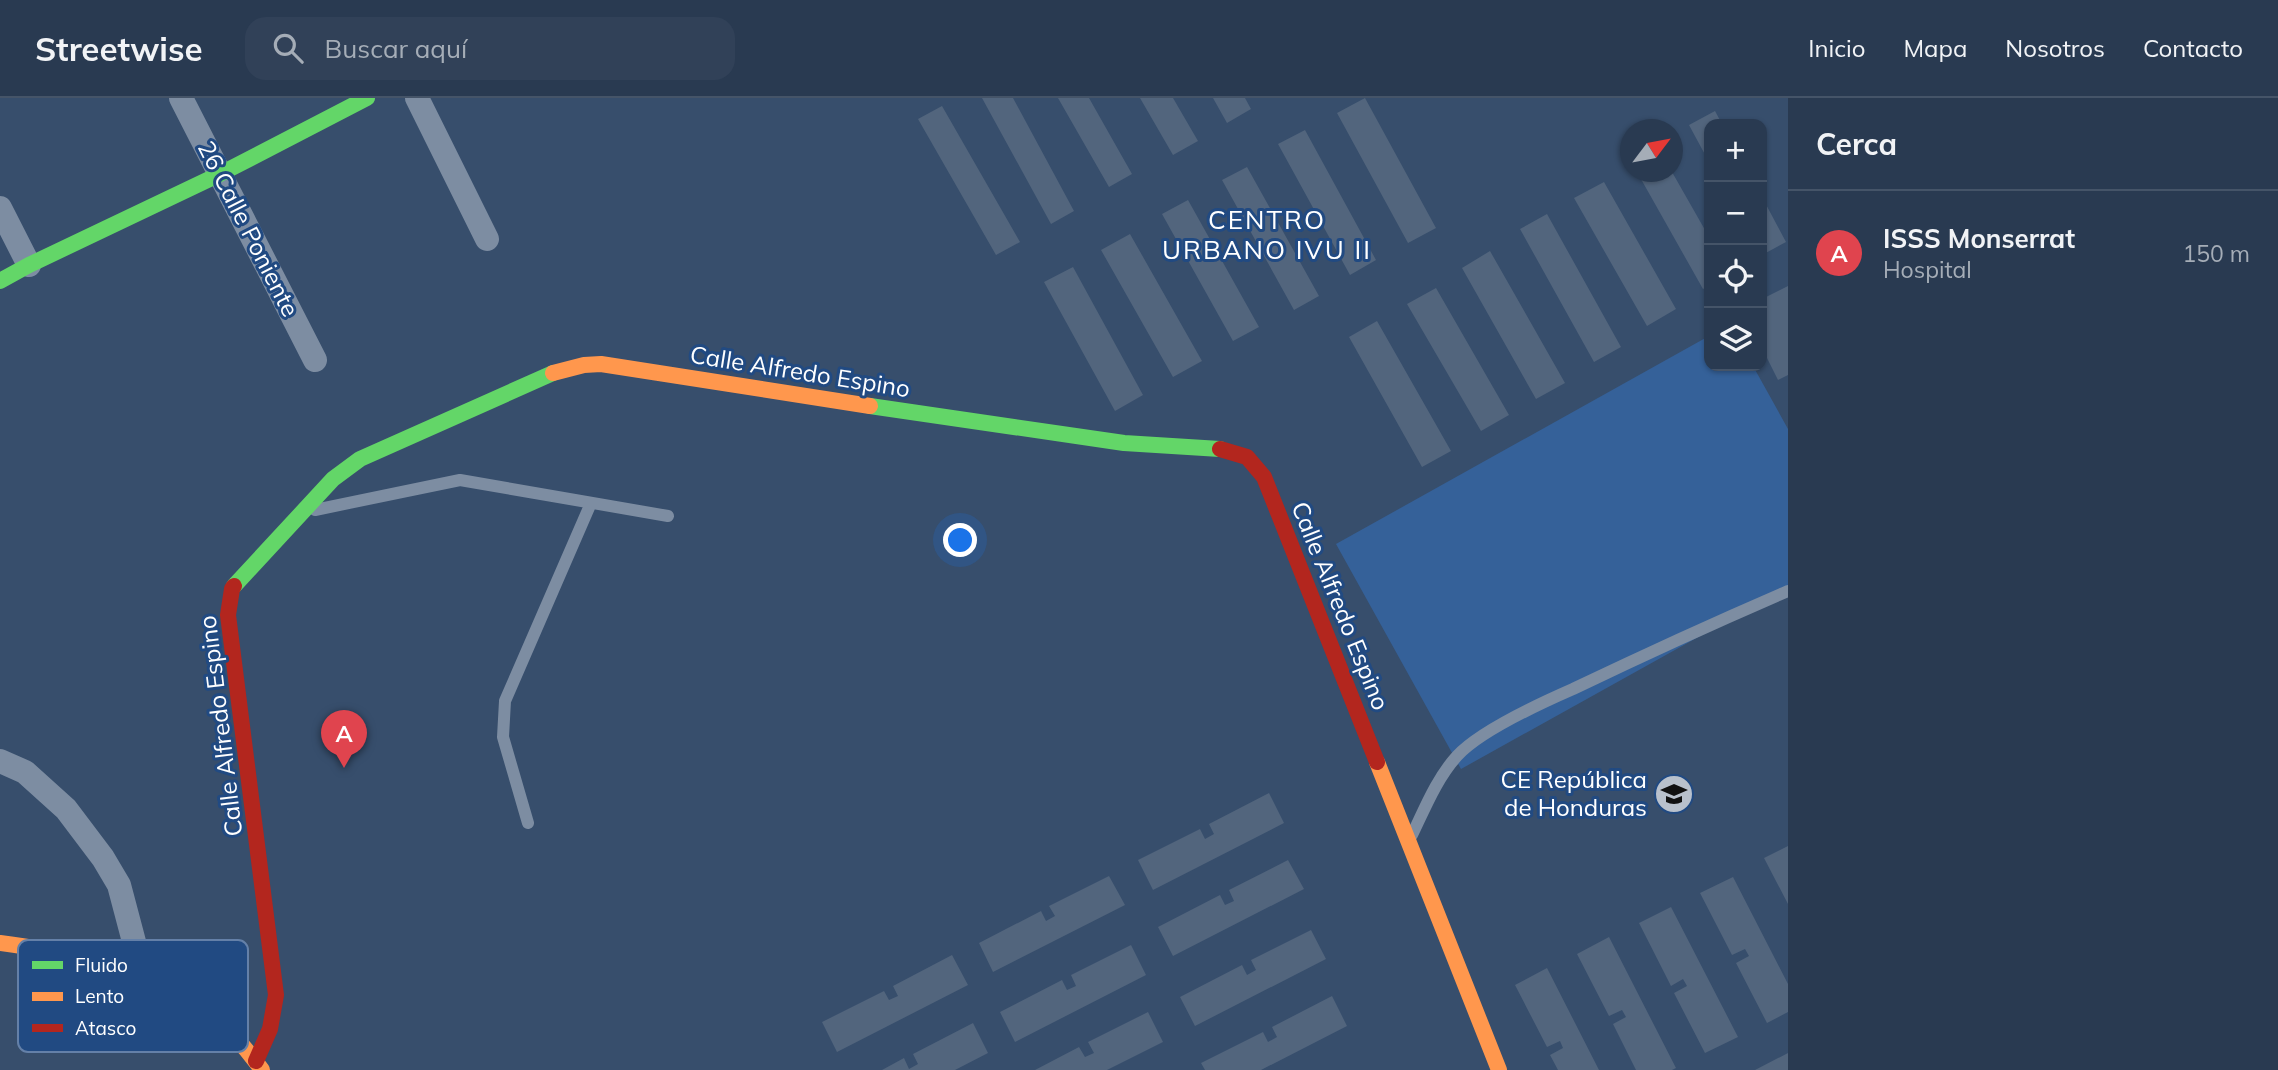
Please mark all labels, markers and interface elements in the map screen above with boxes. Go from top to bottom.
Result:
search box [245,17,735,80]
text: Streetwise [35,28,203,69]
icon: search [269,29,307,67]
text: Buscar aquí [325,32,467,65]
text: Inicio [1808,33,1865,63]
text: Mapa [1903,33,1967,63]
text: Nosotros [2005,33,2105,63]
text: Contacto [2143,33,2243,63]
north arrow [1620,119,1683,182]
map controls [1704,119,1767,371]
button: + [1704,119,1767,182]
text: Cerca [1816,125,1897,163]
street label: 26 Calle Poniente [192,136,306,321]
button: − [1704,182,1767,245]
district label: CENTRO URBANO IVU II [1162,203,1372,266]
text: ISSS Monserrat [1883,222,2075,255]
text: A [1830,239,1848,268]
text: 150 m [2182,239,2250,268]
button: locate [1704,245,1767,308]
text: Hospital [1883,255,1972,284]
button: layers [1704,308,1767,371]
street label: Calle Alfredo Espino [688,339,912,403]
street label: Calle Alfredo Espino [1285,497,1396,714]
your location [943,523,977,557]
street label: Calle Alfredo Espino [192,614,248,838]
pin: A [321,710,367,768]
place label: CE República de Honduras [1501,764,1647,822]
school or university icon: CE República de Honduras [1653,773,1695,815]
legend [18,940,248,1052]
text: Fluido [75,953,128,977]
text: Lento [75,984,124,1008]
text: Atasco [75,1016,136,1040]

